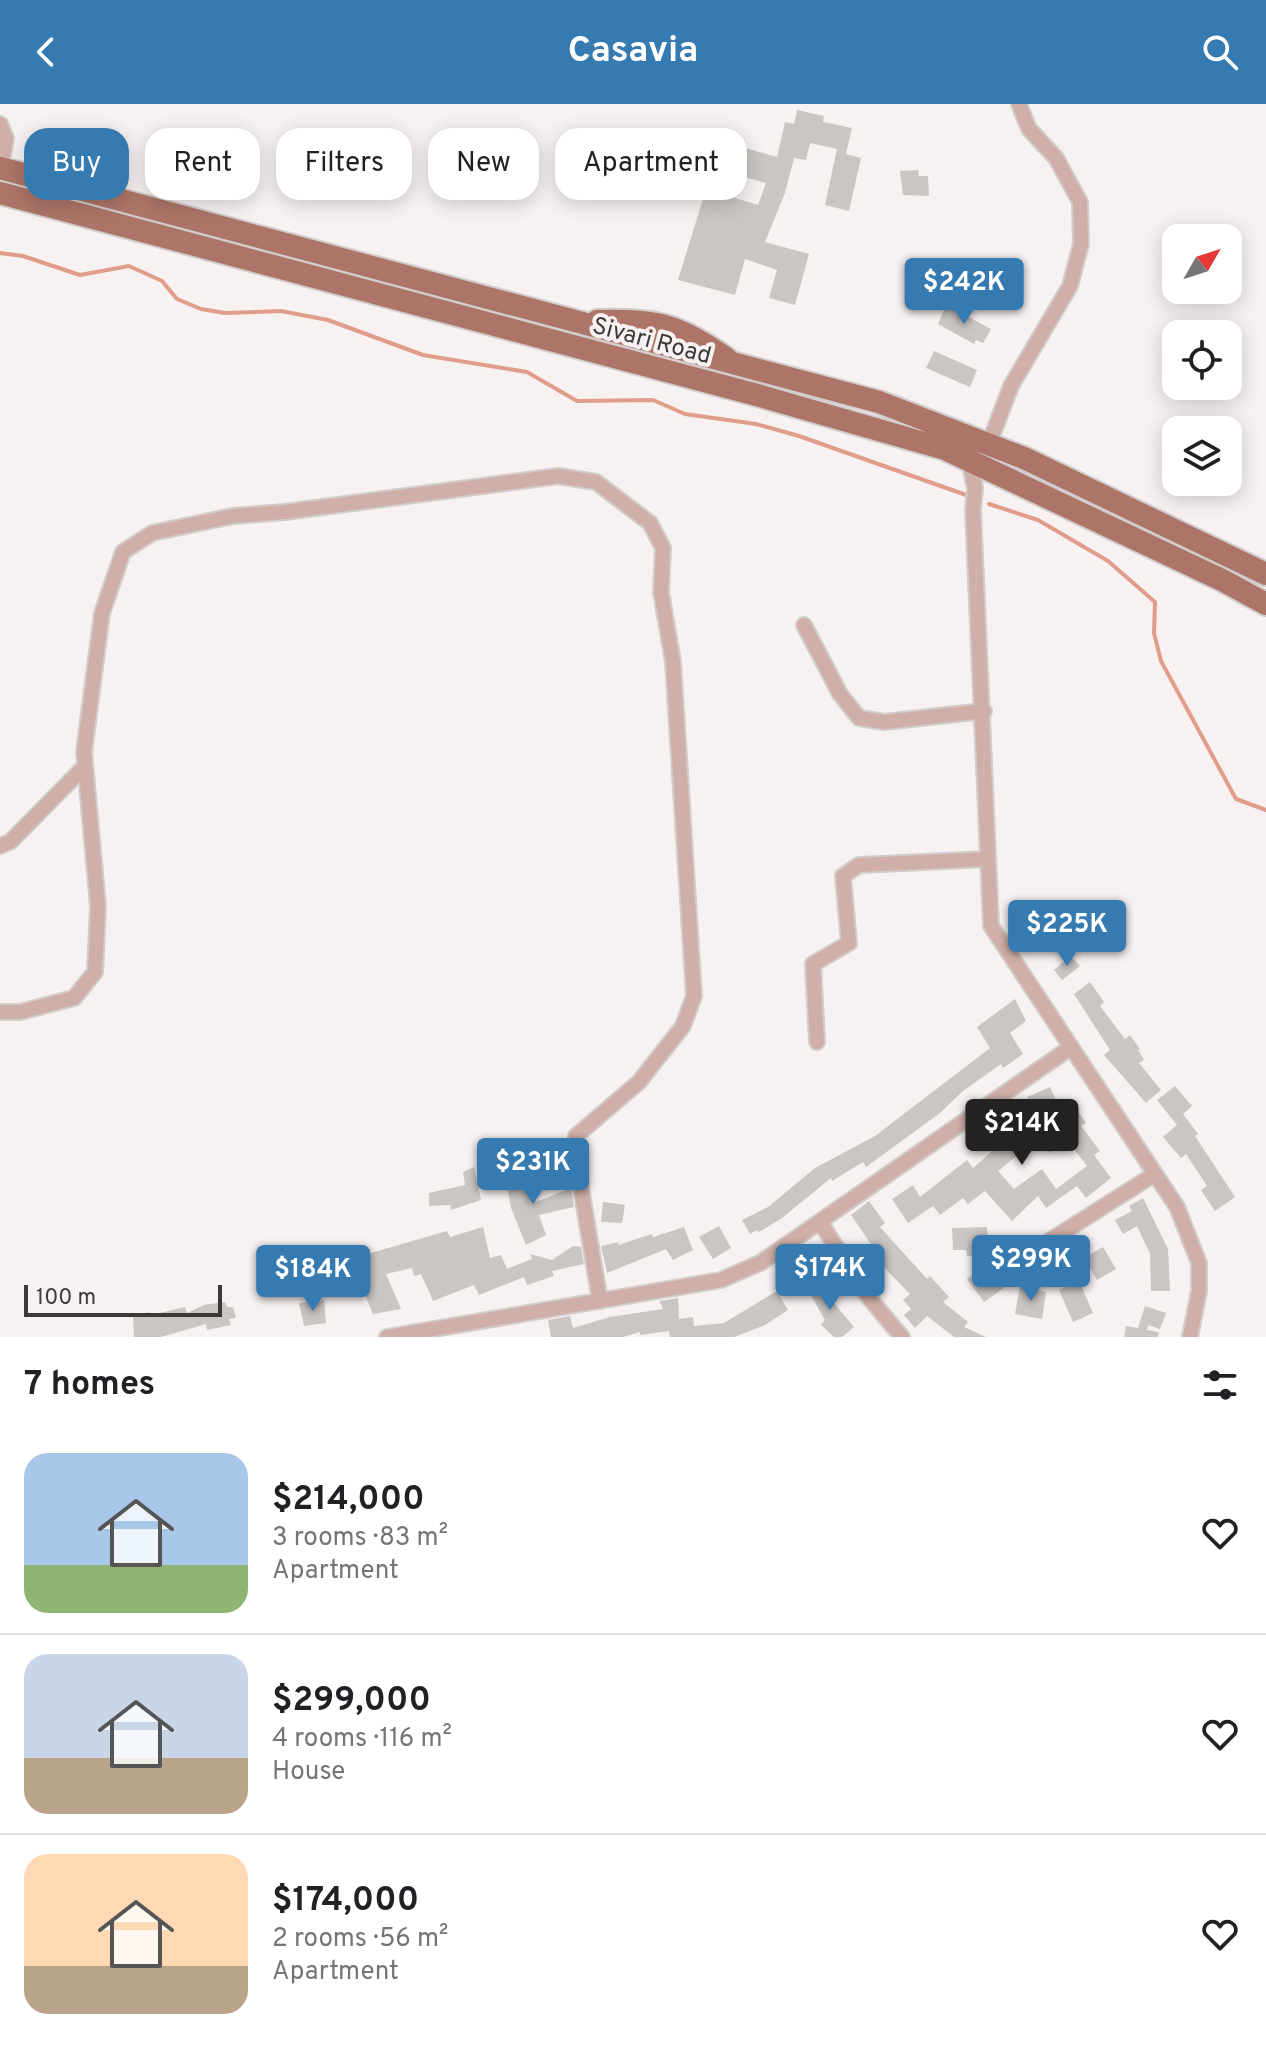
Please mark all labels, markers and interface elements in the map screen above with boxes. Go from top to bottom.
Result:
text: Casavia [568,29,698,75]
icon: back [24,30,68,74]
icon: search [1198,30,1242,74]
chip: Buy [24,128,129,200]
chip: Rent [145,128,260,200]
chip: Filters [276,128,412,200]
chip: New [428,128,539,200]
chip: Apartment [555,128,747,200]
north arrow [1162,224,1242,304]
map controls [1162,224,1242,496]
pin: $242K [908,258,1020,326]
text: $242K [923,267,1005,300]
street label: Sivari Road [589,312,714,372]
button: locate [1162,320,1242,400]
button: layers [1162,416,1242,496]
pin: $225K [1011,900,1123,968]
text: $225K [1026,909,1108,942]
pin: $214K [966,1099,1078,1167]
text: $214K [983,1108,1061,1141]
pin: $231K [477,1138,589,1206]
text: $231K [495,1147,571,1180]
pin: $299K [975,1235,1087,1303]
pin: $174K [774,1244,886,1312]
text: $299K [990,1244,1072,1277]
pin: $184K [257,1245,369,1313]
text: $174K [794,1253,866,1286]
text: $184K [274,1254,352,1287]
scale bar [24,1281,222,1317]
text: 100 m [36,1285,96,1312]
icon: filters [1198,1363,1242,1407]
text: 7 homes [24,1364,155,1407]
text: $214,000 [272,1479,425,1522]
icon: home [88,1485,184,1581]
icon: heart [1198,1511,1242,1555]
text: 3 rooms · 83 m² [272,1522,448,1555]
text: Apartment [272,1555,399,1588]
text: $299,000 [272,1680,431,1723]
icon: home [88,1686,184,1782]
icon: heart [1198,1712,1242,1756]
text: 4 rooms · 116 m² [272,1723,452,1756]
text: House [272,1756,345,1789]
text: $174,000 [272,1880,419,1923]
icon: home [88,1886,184,1982]
icon: heart [1198,1912,1242,1956]
text: 2 rooms · 56 m² [272,1923,448,1956]
text: Apartment [272,1956,399,1989]

